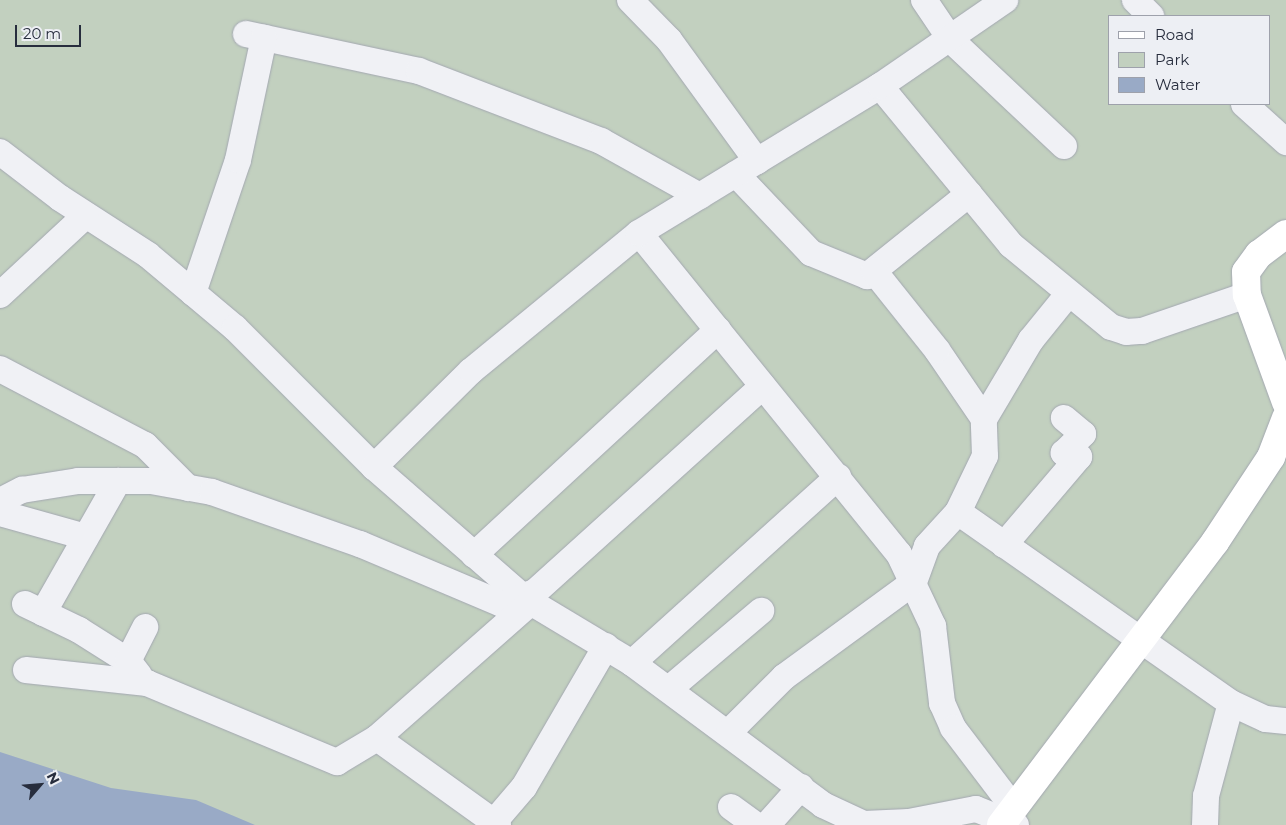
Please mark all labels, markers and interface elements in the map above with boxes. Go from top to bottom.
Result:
scale bar [18,15,84,47]
legend [1108,15,1271,105]
text: 20 m [23,24,61,43]
text: Road [1155,25,1194,44]
text: Park [1155,50,1189,69]
text: Water [1155,75,1201,94]
north arrow [15,760,65,810]
text: N [43,769,64,787]

